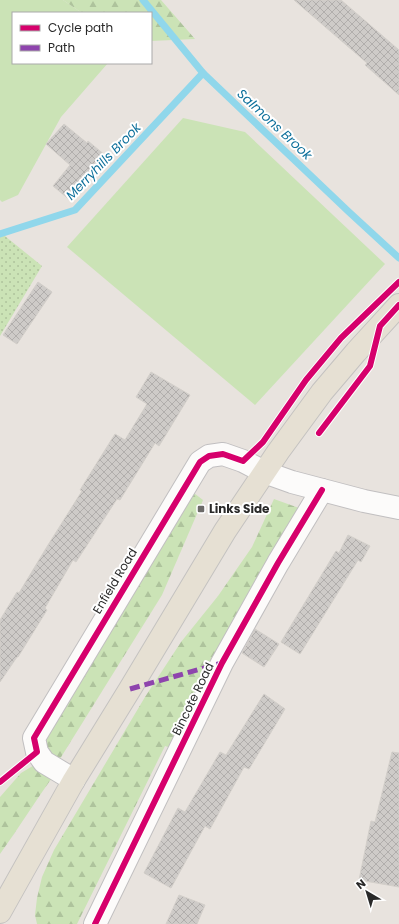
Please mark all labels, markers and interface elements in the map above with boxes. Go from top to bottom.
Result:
legend [12,12,152,64]
text: Cycle path [48,19,113,36]
text: Path [48,39,75,56]
water label: Salmons Brook [233,85,317,165]
water label: Merryhills Brook [61,117,146,204]
place label: Links Side [209,500,270,517]
marker: Links Side [196,504,206,514]
street label: Enfield Road [88,545,141,617]
street label: Bincote Road [168,659,218,738]
north arrow [347,872,387,912]
text: N [353,875,369,893]

